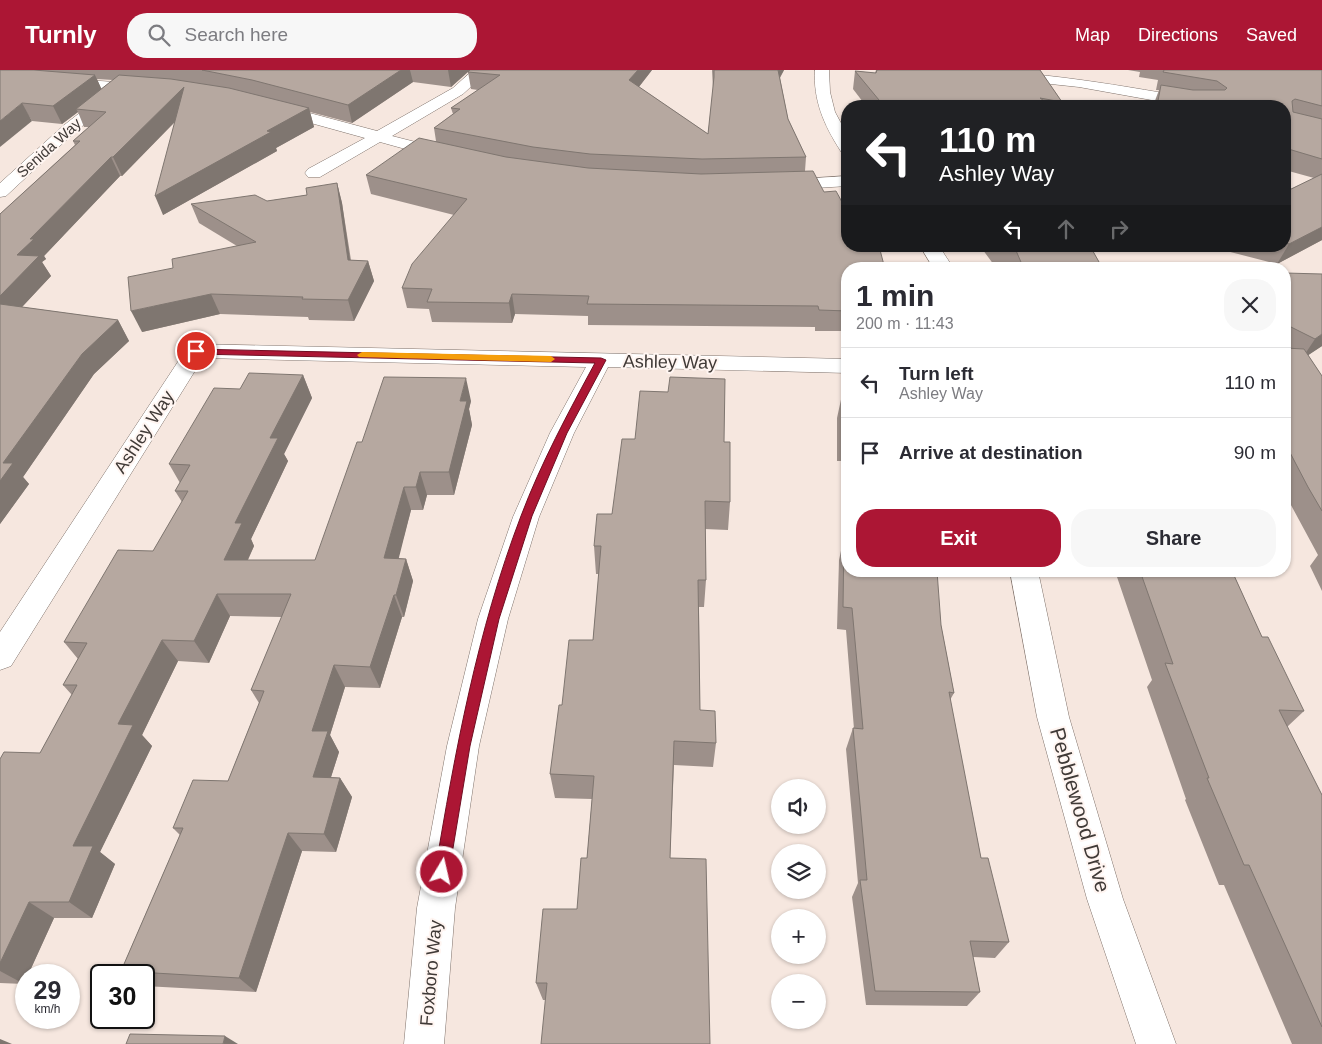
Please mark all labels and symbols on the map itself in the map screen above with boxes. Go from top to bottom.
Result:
street label: Senida Way [13,114,85,181]
pin [175,330,217,372]
street label: Ashley Way [623,351,717,373]
street label: Ashley Way [110,387,178,477]
street label: Pebblewood Drive [1046,725,1115,895]
position arrow [415,845,467,897]
street label: Foxboro Way [416,919,446,1027]
speed limit sign: 30 [90,964,155,1029]

